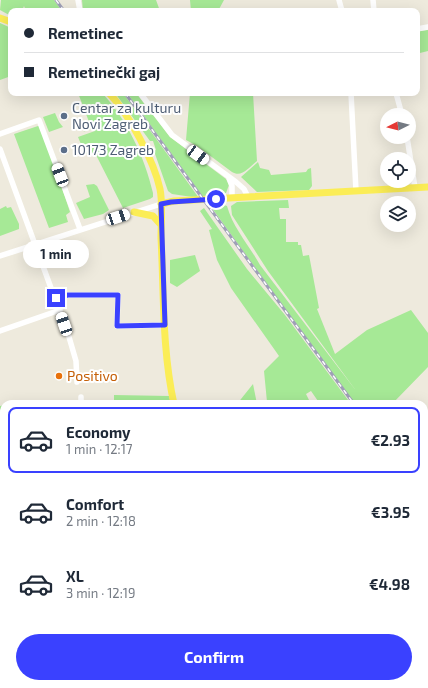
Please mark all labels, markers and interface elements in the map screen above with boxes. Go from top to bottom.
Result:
text: Remetinec [48,24,123,42]
text: Remetinečki gaj [48,63,160,81]
place label: Centar za kulturu Novi Zagreb [72,99,181,132]
north arrow [380,108,416,144]
map controls [380,108,416,232]
marker: Centar za kulturu Novi Zagreb [59,111,69,121]
place label: 10173 Zagreb [72,141,154,158]
car [185,143,211,167]
marker: 10173 Zagreb [59,145,69,155]
button: locate [380,152,416,188]
car [50,162,70,188]
route start [207,190,225,208]
button: layers [380,196,416,232]
car [105,208,131,226]
callout: 1 min [23,240,89,268]
text: 1 min [40,246,72,262]
route end [47,289,65,307]
car [54,311,74,337]
place label: Positivo [67,367,118,384]
marker: Positivo [54,371,64,381]
icon: car [18,422,54,458]
text: Economy [66,423,131,441]
text: €2.93 [371,431,410,449]
text: 1 min · 12:17 [66,441,132,457]
icon: car [18,494,54,530]
text: Comfort [66,495,124,513]
text: €3.95 [371,503,410,521]
text: 2 min · 12:18 [66,513,136,529]
icon: car [18,566,54,602]
text: XL [66,567,84,585]
text: €4.98 [369,575,410,593]
text: 3 min · 12:19 [66,585,135,601]
button: Confirm [16,634,412,680]

